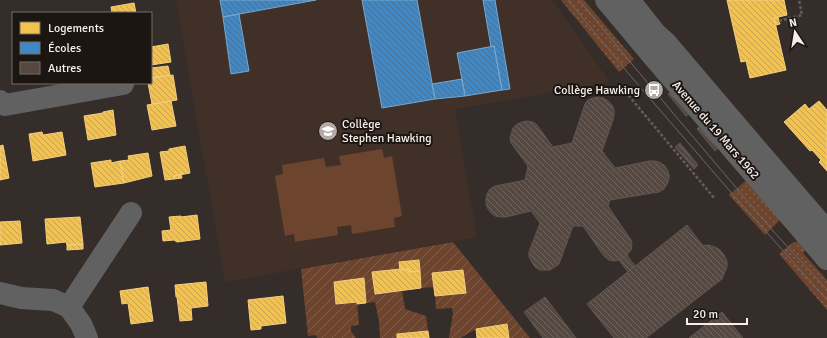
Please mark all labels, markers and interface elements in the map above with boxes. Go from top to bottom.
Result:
legend [12,12,152,84]
north arrow [775,12,815,52]
text: N [788,16,798,30]
text: Logements [48,21,104,36]
text: Écoles [48,41,81,56]
text: Autres [48,61,81,76]
street label: Avenue du 19 Mars 1962 [669,78,762,183]
bus stop icon: Collège Hawking [643,79,665,101]
place label: Collège Hawking [554,83,640,98]
place label: Collège Stephen Hawking [342,117,432,146]
school or university icon: Collège Stephen Hawking [317,120,339,142]
scale bar [687,300,747,326]
text: 20 m [693,307,718,322]

